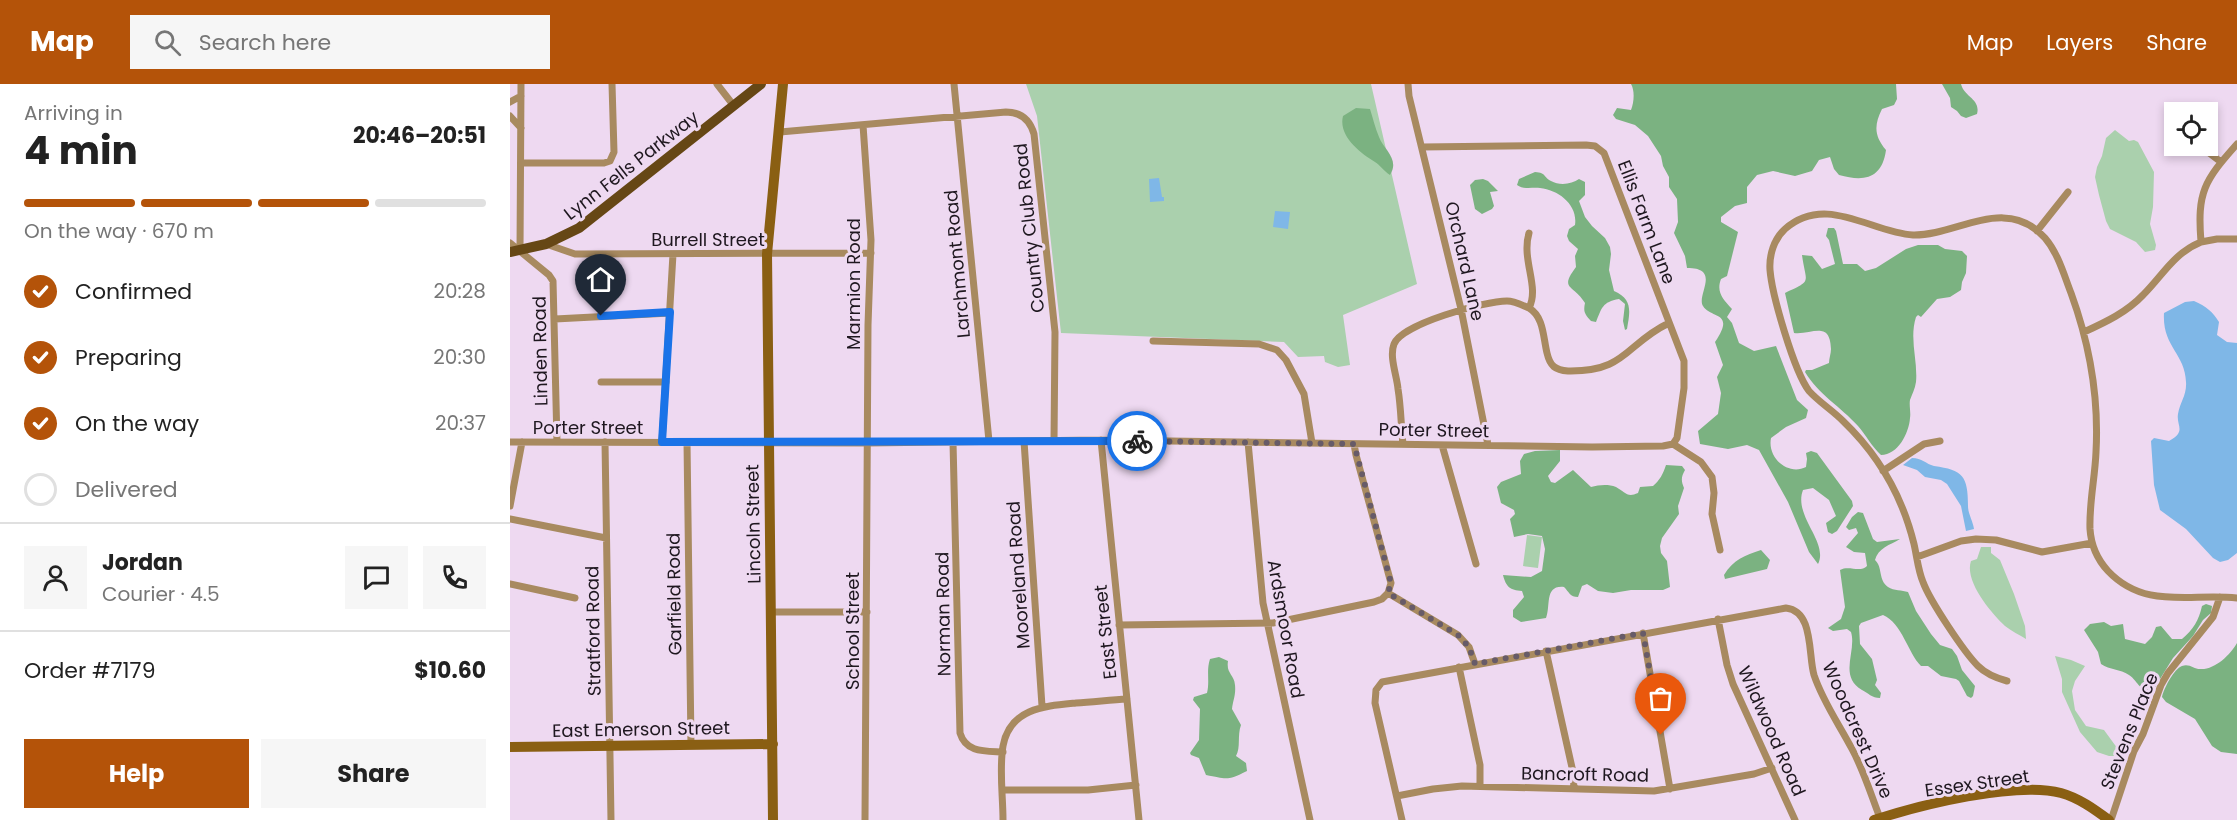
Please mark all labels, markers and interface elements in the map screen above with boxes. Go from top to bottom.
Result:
search box [130,15,550,69]
text: Map [30,22,94,61]
icon: search [151,26,184,59]
text: Search here [199,27,331,58]
text: Map [1967,28,2013,57]
text: Layers [2046,28,2113,57]
text: Share [2146,28,2207,57]
text: Arriving in [24,99,123,127]
map controls [2164,102,2218,156]
button: locate [2164,102,2218,156]
street label: Lynn Fells Parkway [558,104,704,226]
text: 20:46–20:51 [353,120,486,151]
text: 4 min [24,123,138,178]
street label: Country Club Road [1008,142,1050,314]
street label: Ellis Farm Lane [1612,157,1682,287]
street label: Larchmont Road [938,189,976,339]
street label: Orchard Lane [1439,199,1491,323]
text: On the way · 670 m [24,217,214,245]
street label: Marmion Road [841,218,866,350]
street label: Burrell Street [651,227,765,252]
pin [575,254,626,316]
icon: home [584,263,617,296]
icon: check [24,275,57,308]
text: Confirmed [75,276,192,307]
text: 20:28 [434,277,486,305]
street label: Linden Road [527,296,553,406]
icon: check [24,341,57,374]
text: Preparing [75,342,182,373]
text: 20:30 [433,343,486,371]
icon: check [24,407,57,440]
text: On the way [75,408,199,439]
text: 20:37 [435,409,486,437]
courier [1107,411,1167,471]
street label: Porter Street [533,415,643,440]
street label: Porter Street [1378,417,1490,443]
icon: bike [1121,425,1154,458]
street label: Lincoln Street [739,464,767,584]
text: Delivered [75,474,178,505]
street label: Mooreland Road [1000,500,1036,650]
street label: Garfield Road [660,532,688,656]
button: person [24,546,87,609]
button: chat [345,546,408,609]
button: phone [423,546,486,609]
text: Jordan [102,547,183,578]
street label: Norman Road [929,551,957,677]
street label: Ardsmoor Road [1262,558,1310,700]
street label: Stratford Road [579,566,607,696]
street label: School Street [840,572,865,690]
text: Courier · 4.5 [102,580,220,608]
street label: East Street [1088,584,1122,680]
text: Order #7179 [24,655,156,686]
text: $10.60 [414,655,486,686]
street label: Woodcrest Drive [1817,658,1899,802]
street label: Wildwood Road [1732,662,1812,800]
street label: Stevens Place [2094,669,2164,793]
pin [1635,673,1686,735]
icon: bag [1644,682,1677,715]
street label: East Emerson Street [552,715,730,743]
button: Help [24,739,249,808]
button: Share [261,739,486,808]
street label: Bancroft Road [1521,760,1649,788]
street label: Essex Street [1923,763,2031,803]

